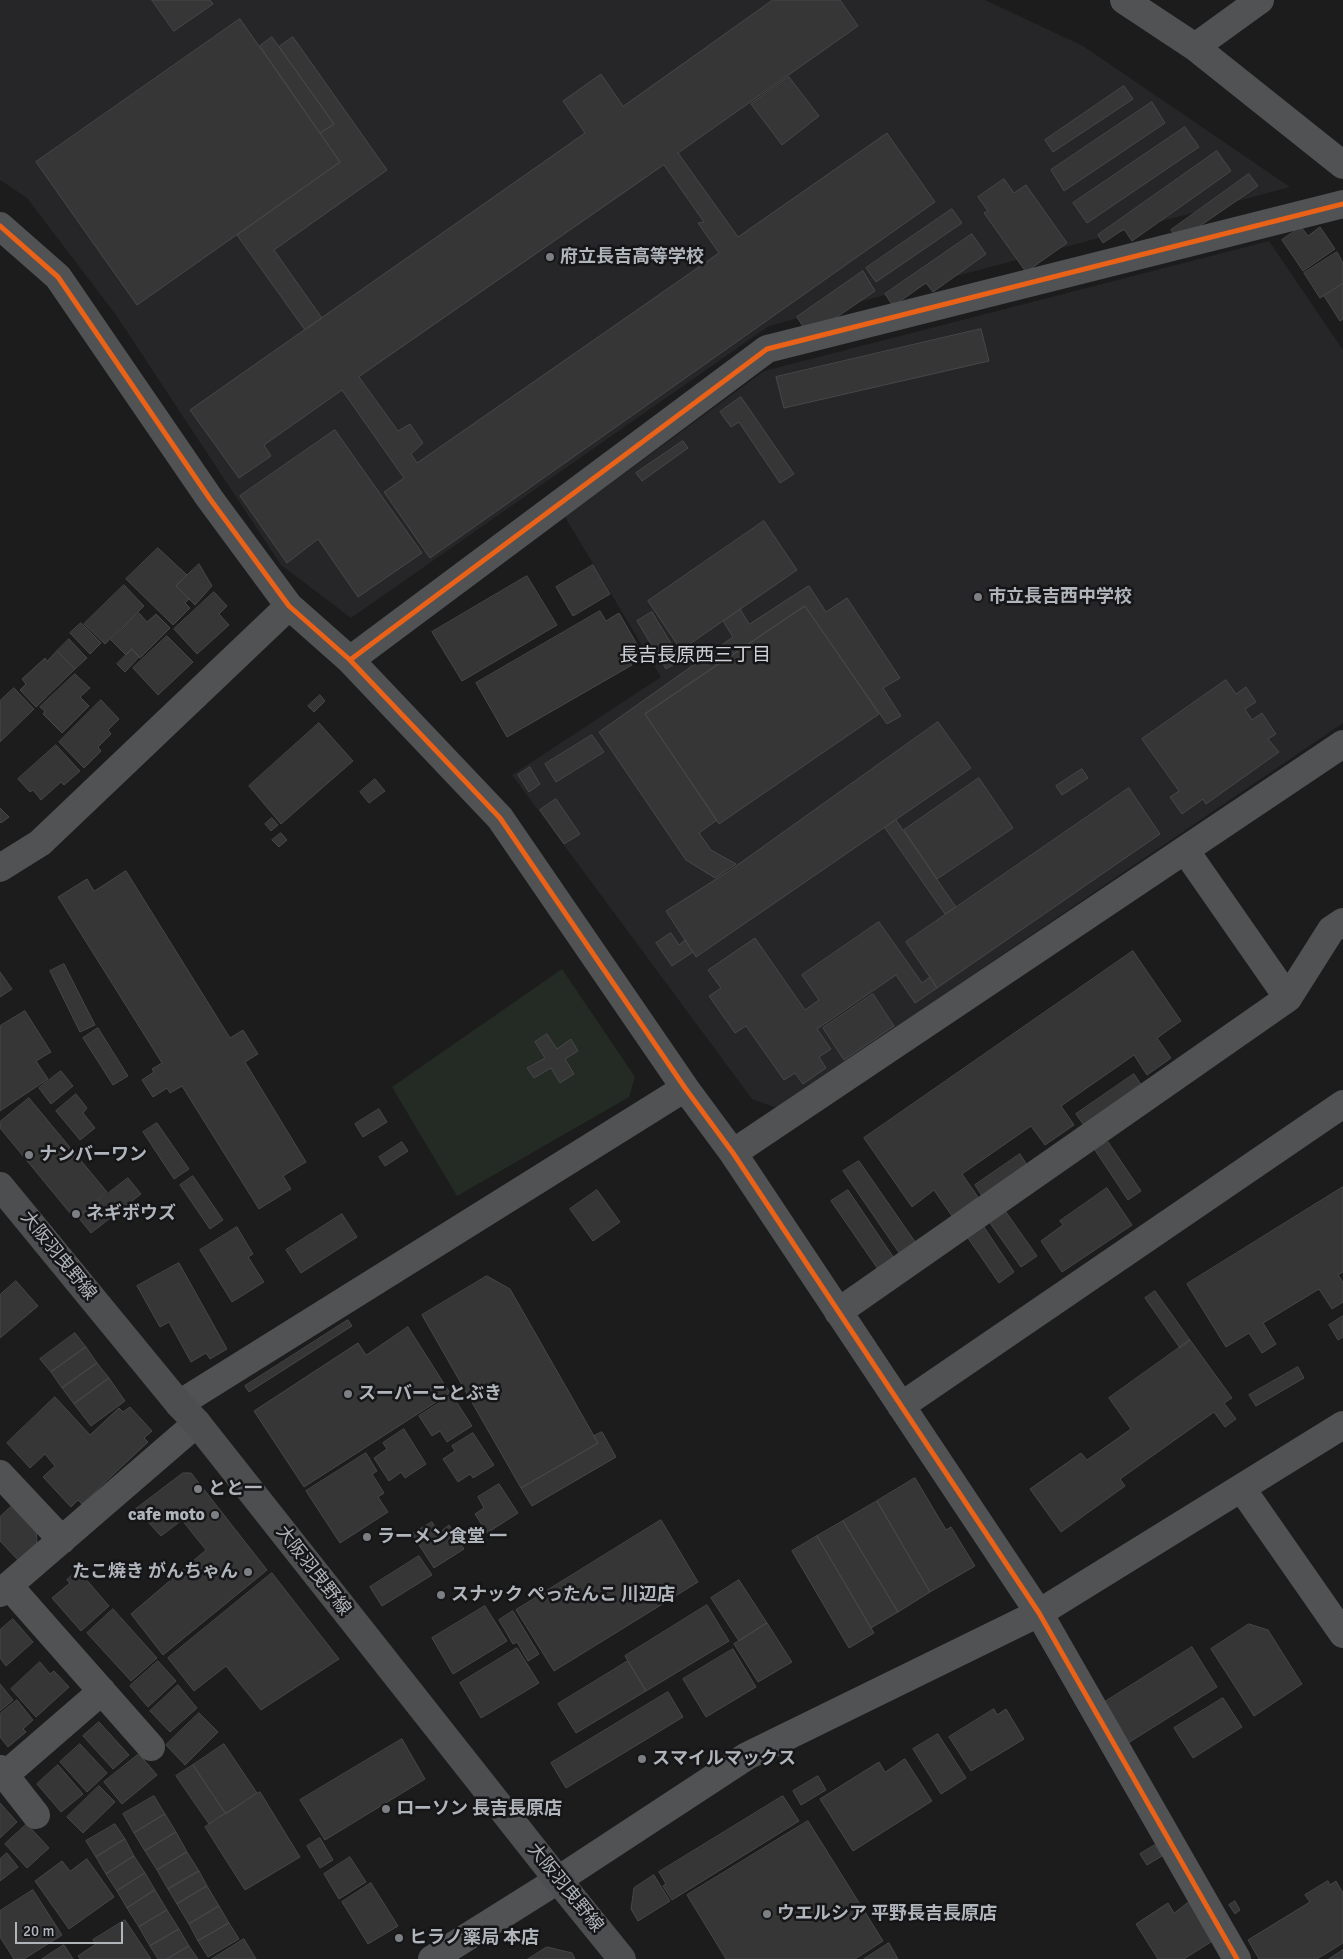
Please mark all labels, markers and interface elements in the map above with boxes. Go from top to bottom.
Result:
place label: 府立長吉高等学校 [560,246,704,268]
marker: 府立長吉高等学校 [544,251,556,263]
place label: 市立長吉西中学校 [988,586,1132,608]
marker: 市立長吉西中学校 [972,591,984,603]
district label: 長吉長原西三丁目 [619,645,771,667]
place label: ナンバーワン [39,1144,147,1166]
marker: ナンバーワン [23,1149,35,1161]
place label: ネギボウズ [86,1203,176,1225]
street label: 大阪羽曳野線 [16,1207,100,1305]
marker: ネギボウズ [70,1208,82,1220]
place label: スーバーことぶき [358,1383,502,1405]
marker: スーバーことぶき [342,1388,354,1400]
place label: とと一 [208,1478,262,1500]
marker: とと一 [192,1483,204,1495]
place label: cafe moto [128,1504,205,1526]
marker: cafe moto [209,1509,221,1521]
street label: 大阪羽曳野線 [271,1522,355,1620]
place label: ラーメン食堂 一 [377,1526,507,1548]
marker: ラーメン食堂 一 [361,1531,373,1543]
place label: たこ焼き がんちゃん [72,1561,238,1583]
marker: たこ焼き がんちゃん [242,1566,254,1578]
place label: スナック ぺったんこ 川辺店 [451,1584,675,1606]
marker: スナック ぺったんこ 川辺店 [435,1589,447,1601]
place label: スマイルマックス [652,1748,796,1770]
marker: スマイルマックス [636,1753,648,1765]
place label: ローソン 長吉長原店 [396,1798,562,1820]
marker: ローソン 長吉長原店 [380,1803,392,1815]
street label: 大阪羽曳野線 [523,1839,607,1937]
place label: ウエルシア 平野長吉長原店 [777,1903,997,1925]
marker: ウエルシア 平野長吉長原店 [761,1908,773,1920]
scale bar [18,1912,125,1944]
text: 20 m [23,1922,54,1940]
place label: ヒラノ薬局 本店 [409,1927,539,1949]
marker: ヒラノ薬局 本店 [393,1932,405,1944]

